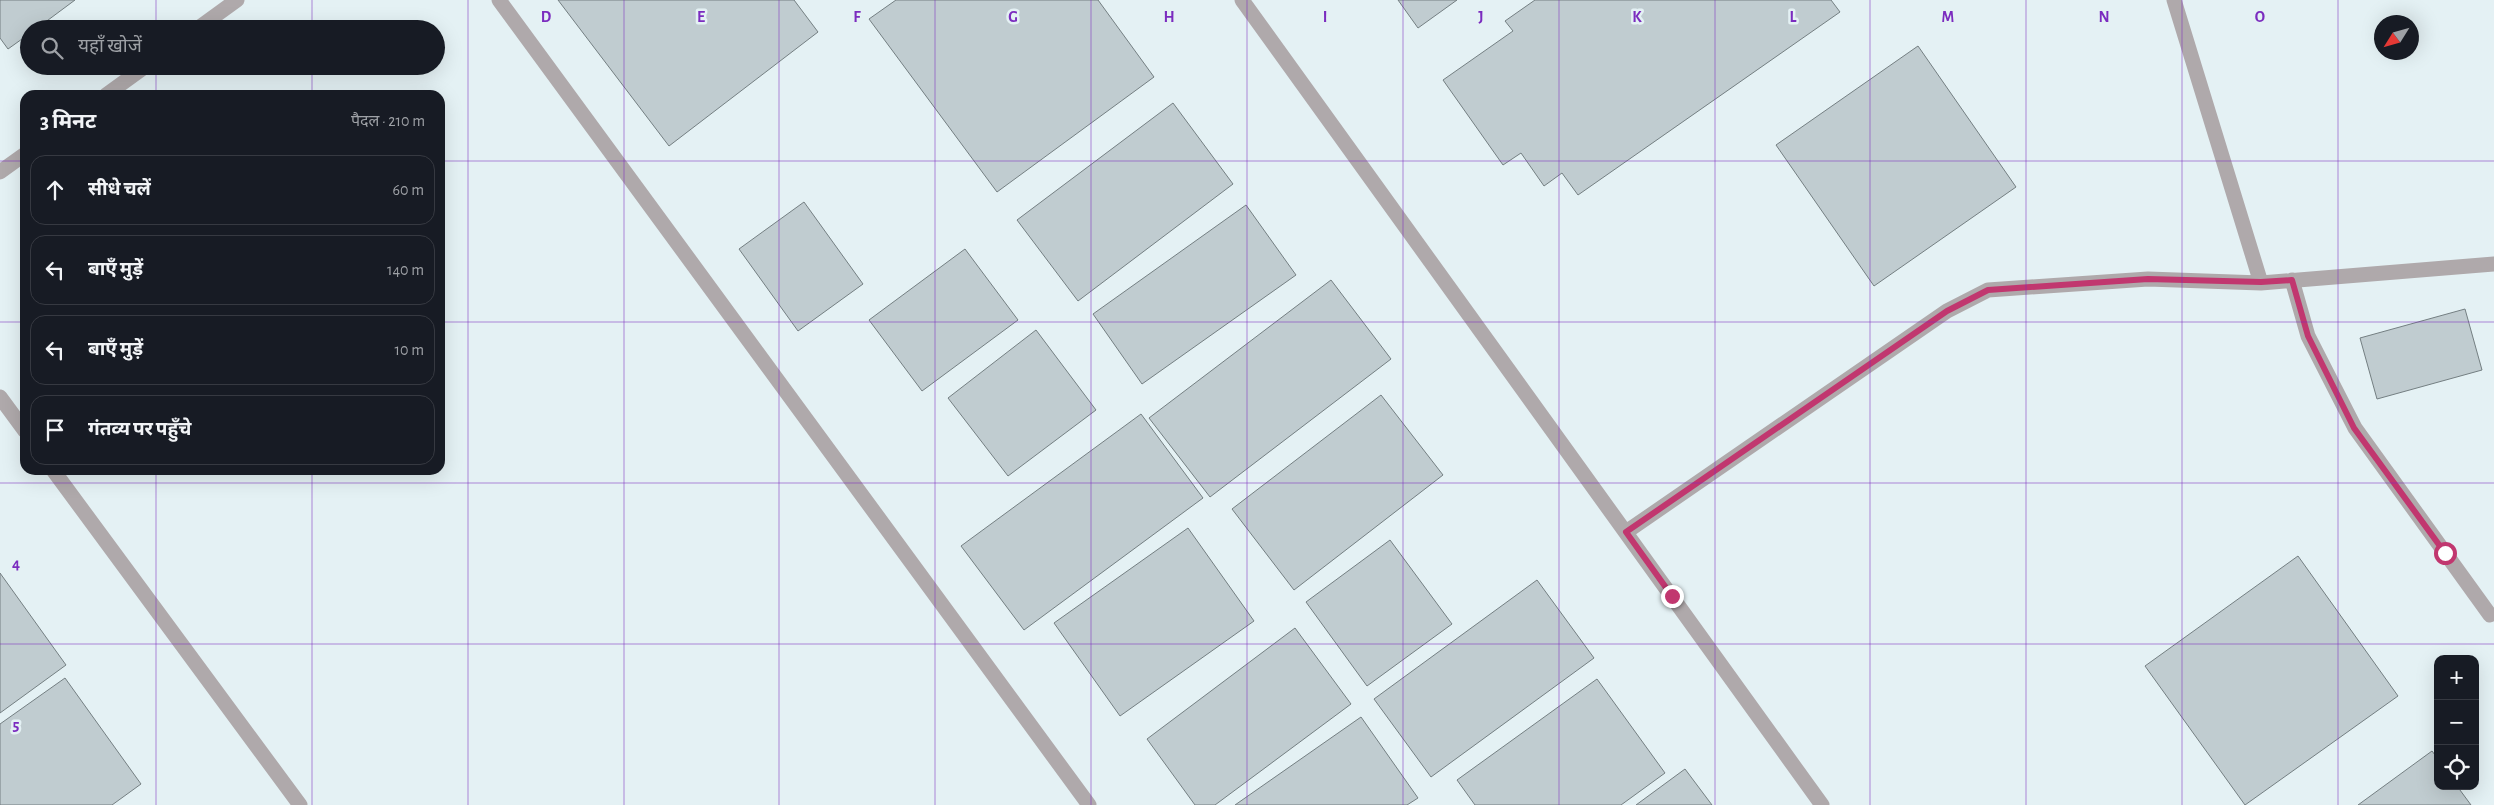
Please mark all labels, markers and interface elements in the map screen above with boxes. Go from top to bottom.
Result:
text: D [541,9,552,25]
text: E [697,9,705,25]
text: F [853,9,861,25]
text: G [1008,9,1018,25]
text: H [1163,9,1175,25]
text: I [1323,9,1327,25]
text: J [1478,9,1484,25]
text: K [1632,9,1642,25]
text: L [1790,9,1797,25]
text: M [1942,9,1954,25]
text: N [2098,9,2110,25]
text: O [2255,9,2265,25]
north arrow [2374,15,2419,60]
search box [20,20,445,75]
icon: search [38,34,66,62]
text: यहाँ खोजें [78,37,142,56]
text: 3 मिनट [40,111,96,132]
text: पैदल · 210 m [351,113,425,129]
icon: ahead [41,176,69,204]
text: सीधे चलें [88,180,151,199]
text: 60 m [393,182,424,198]
icon: left [41,256,69,284]
text: बाएँ मुड़ें [88,260,143,279]
text: 140 m [387,262,424,278]
icon: left [41,336,69,364]
text: बाएँ मुड़ें [88,340,143,359]
text: 10 m [395,342,424,358]
icon: arrive [41,416,69,444]
text: गंतव्य पर पहुँचे [88,420,191,439]
route start [2434,542,2457,565]
text: 4 [12,556,20,572]
route end [1661,585,1684,608]
map controls [2434,655,2479,790]
button: + [2434,655,2479,700]
button: − [2434,700,2479,745]
text: 5 [13,717,20,733]
button: locate [2434,745,2479,790]

